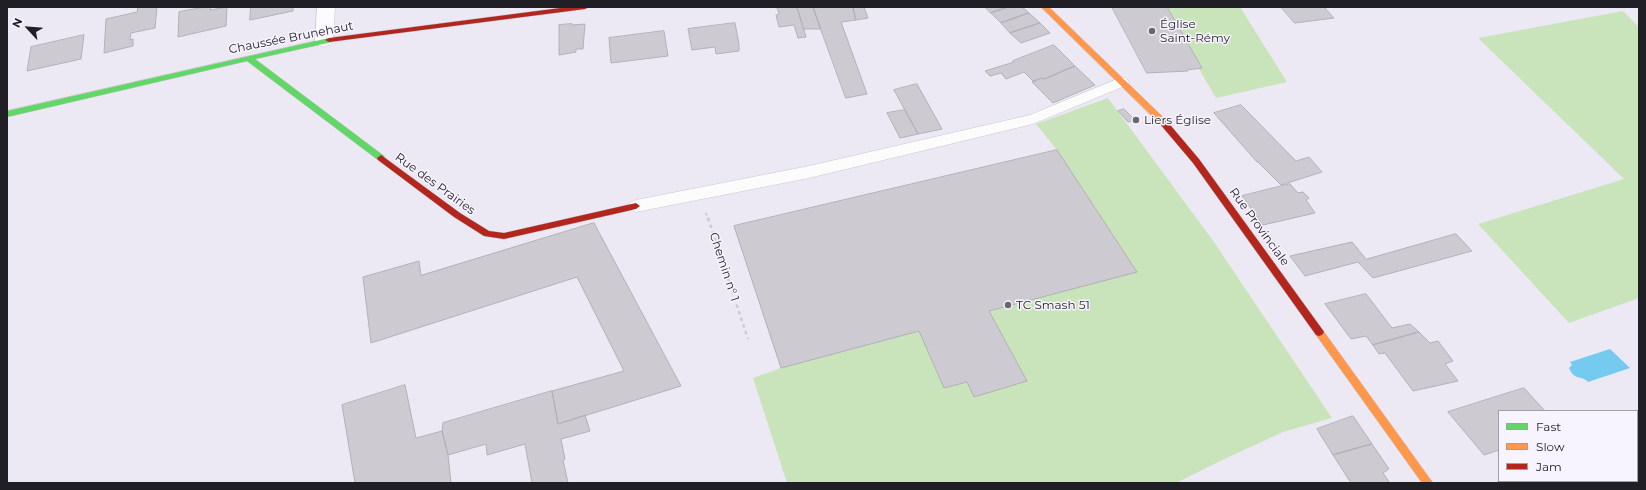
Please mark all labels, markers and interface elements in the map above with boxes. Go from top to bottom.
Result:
north arrow [8,8,48,48]
text: N [9,16,25,30]
place label: Église Saint-Rémy [1160,17,1230,45]
street label: Chaussée Brunehaut [228,19,354,57]
marker: Église Saint-Rémy [1147,26,1157,36]
place label: Liers Église [1144,113,1211,127]
marker: Liers Église [1131,115,1141,125]
street label: Rue des Prairies [392,150,478,218]
street label: Rue Provinciale [1226,185,1292,269]
street label: Chemin n° 1 [706,231,742,303]
place label: TC Smash 51 [1016,298,1090,312]
marker: TC Smash 51 [1003,300,1013,310]
legend [1498,410,1638,482]
text: Fast [1536,419,1561,434]
text: Slow [1536,439,1565,454]
text: Jam [1536,459,1562,474]

